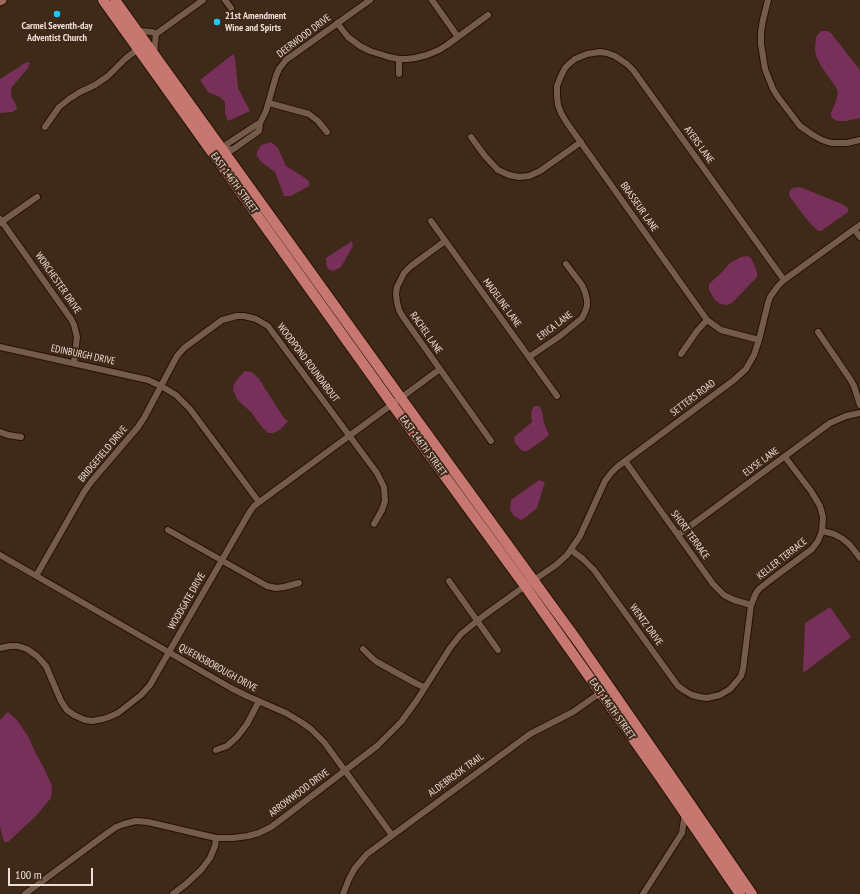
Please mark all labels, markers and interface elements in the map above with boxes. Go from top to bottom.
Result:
marker: Carmel Seventh-day Adventist Church [52,9,62,19]
place label: 21st Amendment Wine and Spirts [225,10,286,34]
street label: DEERWOOD DRIVE [275,12,333,60]
marker: 21st Amendment Wine and Spirts [212,17,222,27]
place label: Carmel Seventh-day Adventist Church [21,20,93,44]
street label: AYERS LANE [682,124,716,166]
street label: EAST 146TH STREET [208,150,260,216]
street label: BRASSEUR LANE [618,180,660,234]
street label: WORCHESTER DRIVE [32,250,84,316]
street label: MADELINE LANE [480,276,524,330]
street label: ERICA LANE [535,309,575,343]
street label: RACHEL LANE [407,310,445,356]
street label: WOODPOND ROUNDABOUT [274,321,342,405]
street label: EDINBURGH DRIVE [50,342,116,368]
street label: SETTERS ROAD [668,377,718,419]
street label: EAST 146TH STREET [397,413,449,479]
street label: BRIDGEFIELD DRIVE [76,423,130,485]
street label: ELYSE LANE [741,445,781,479]
street label: SHORT TERRACE [668,508,712,562]
street label: KELLER TERRACE [755,536,809,582]
street label: WOODGATE DRIVE [166,570,208,632]
street label: WENTZ DRIVE [627,602,665,648]
street label: QUEENSBOROUGH DRIVE [177,641,259,695]
street label: EAST 146TH STREET [586,676,638,742]
street label: ALDEBROOK TRAIL [426,751,486,799]
street label: ARROWWOOD DRIVE [267,766,331,820]
scale bar [10,860,95,886]
text: 100 m [15,867,42,882]

